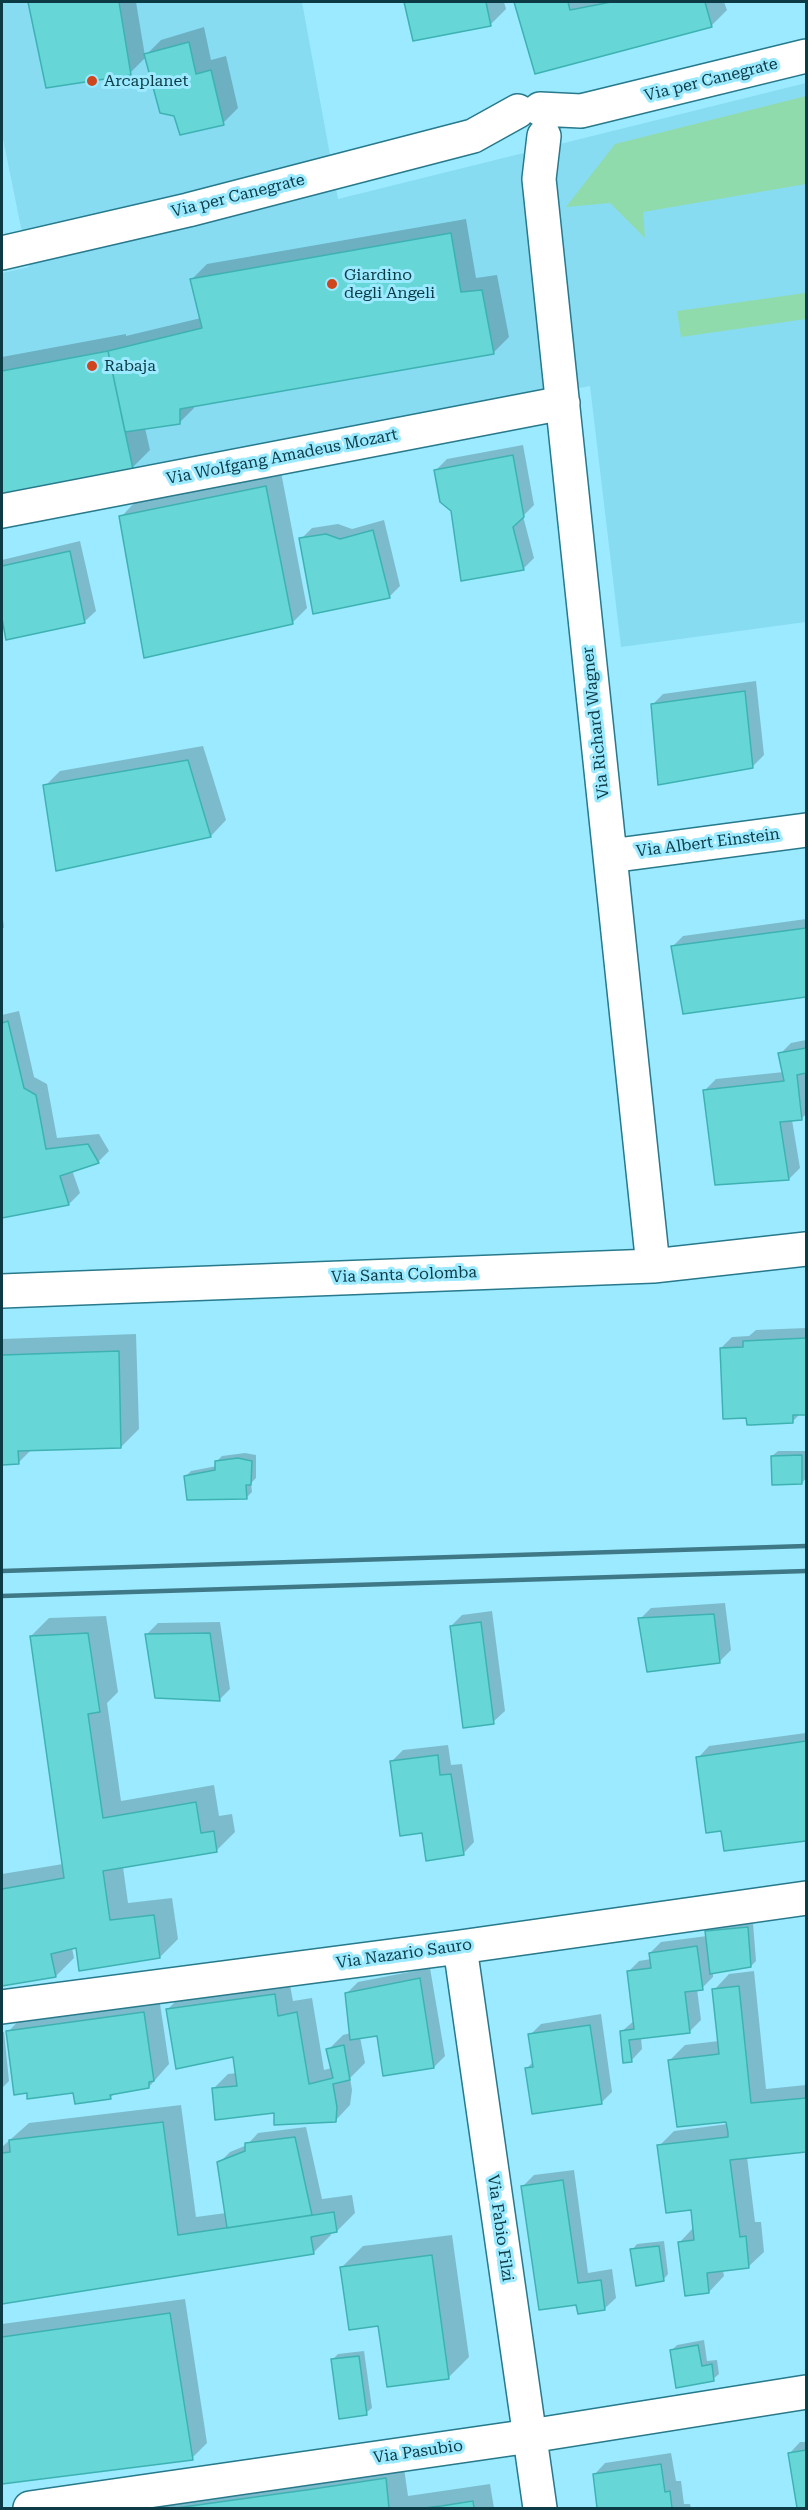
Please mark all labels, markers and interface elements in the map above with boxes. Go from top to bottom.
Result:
street label: Via per Canegrate [642,54,780,106]
place label: Arcaplanet [104,71,188,91]
marker: Arcaplanet [85,74,99,88]
street label: Via per Canegrate [169,170,307,222]
place label: Giardino degli Angeli [344,265,435,303]
marker: Giardino degli Angeli [325,277,339,291]
place label: Rabaja [104,356,156,376]
marker: Rabaja [85,359,99,373]
street label: Via Wolfgang Amadeus Mozart [165,425,399,489]
street label: Via Richard Wagner [578,646,614,800]
street label: Via Albert Einstein [635,825,781,861]
street label: Via Santa Colomba [331,1263,477,1287]
street label: Via Nazario Sauro [335,1935,473,1973]
street label: Via Fabio Filzi [483,2173,517,2283]
street label: Via Pasubio [372,2436,464,2468]

